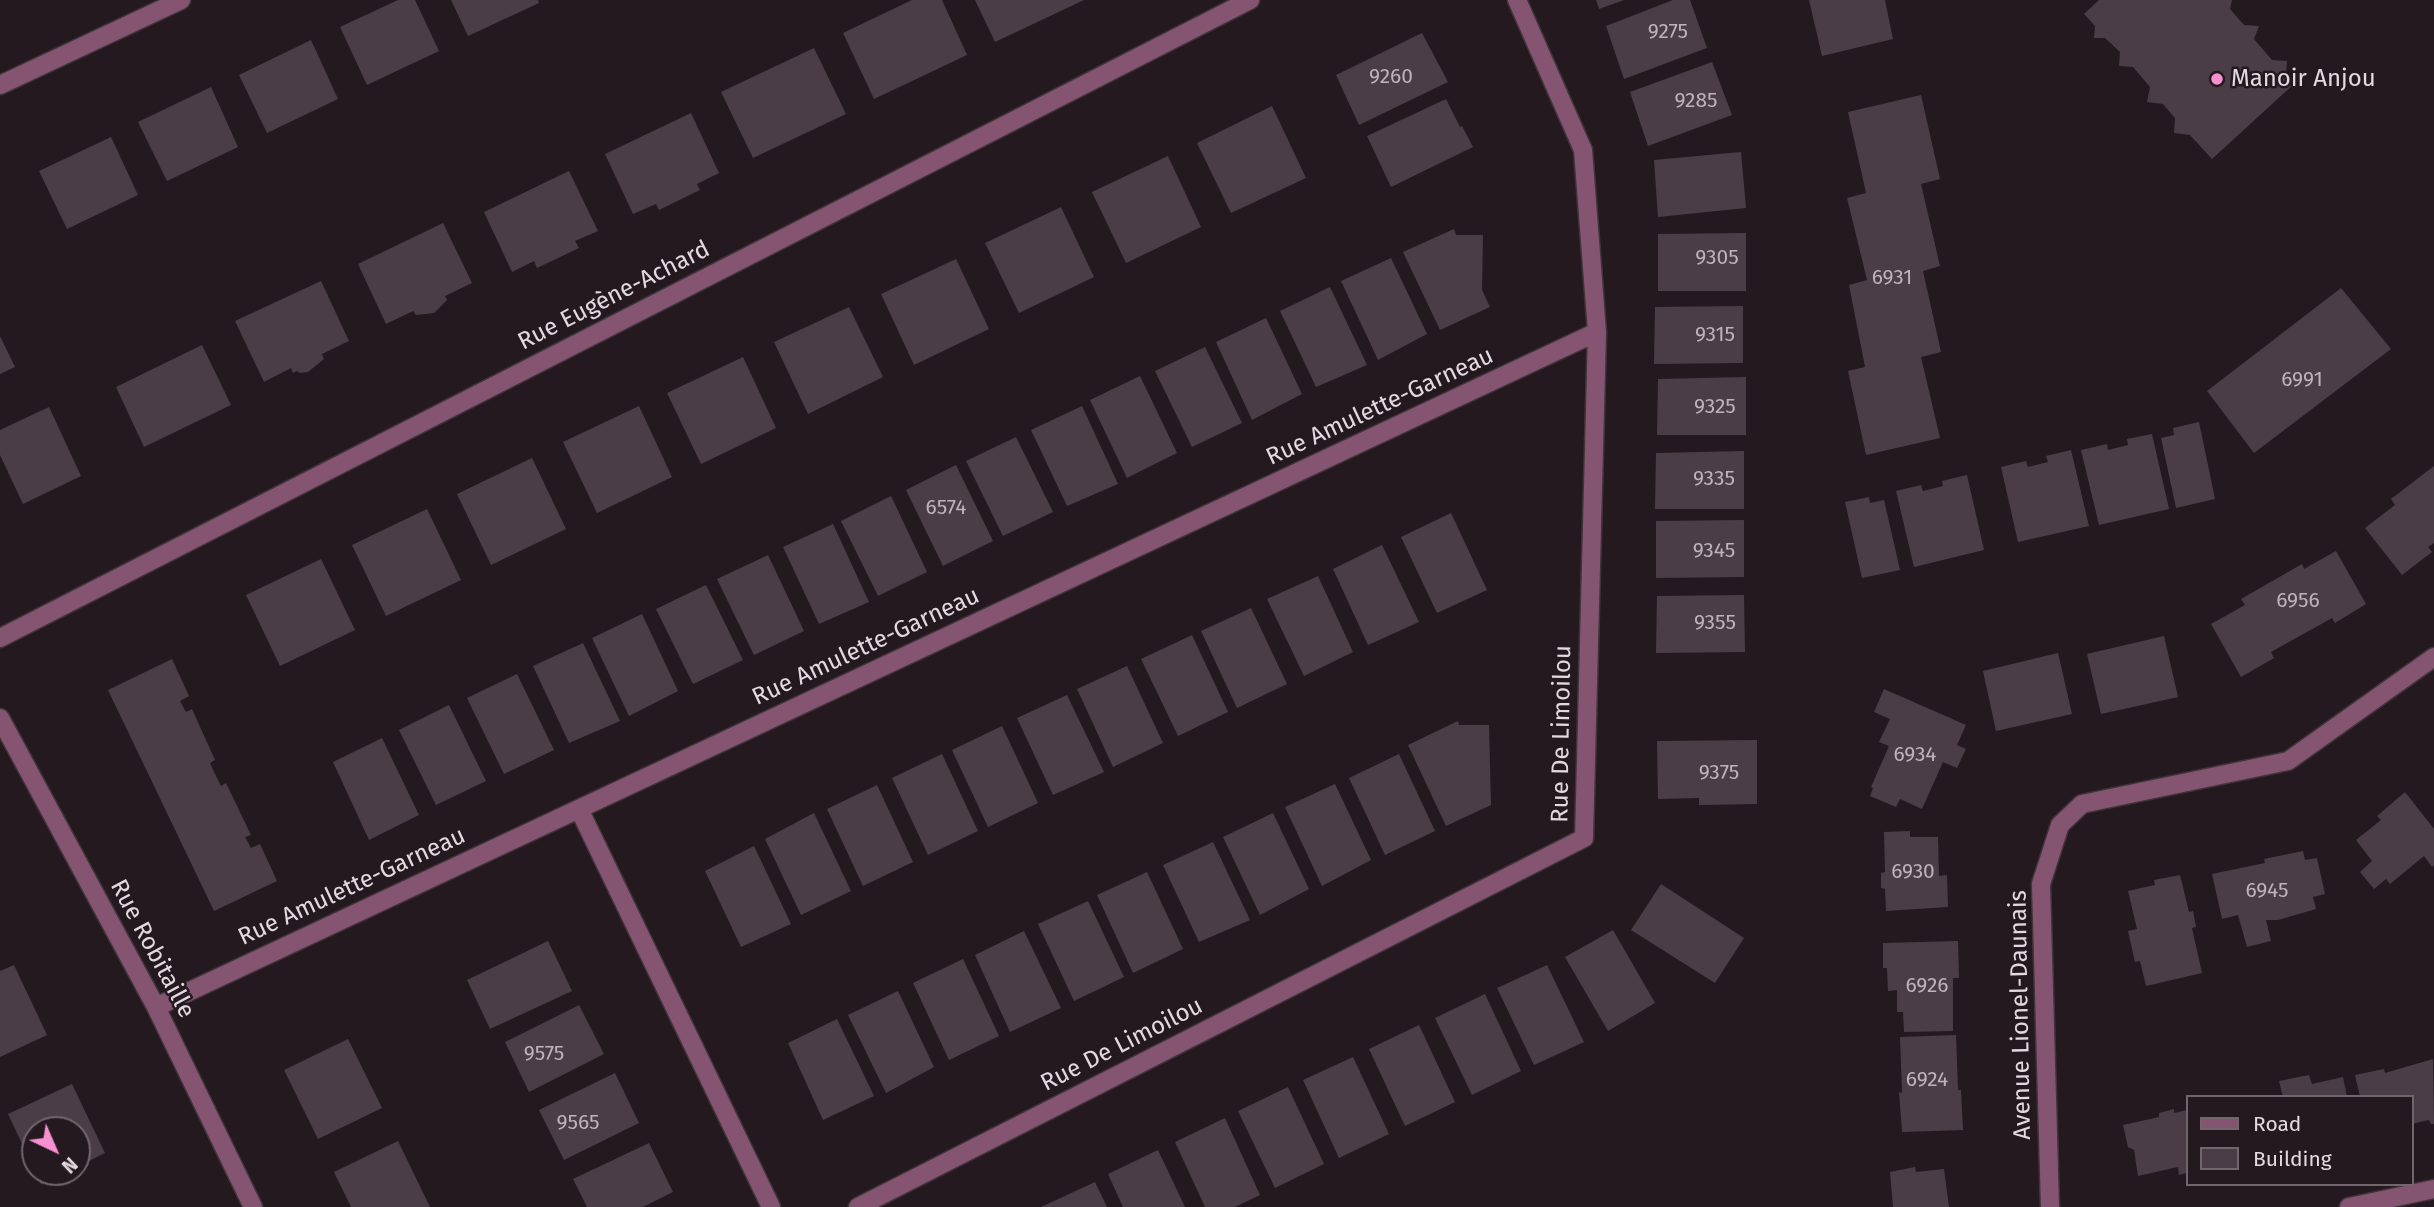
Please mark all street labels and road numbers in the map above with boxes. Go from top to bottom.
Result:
street label: Rue Eugène-Achard [513,235,715,357]
street label: Rue Amulette-Garneau [1262,342,1498,472]
street label: Rue Amulette-Garneau [748,582,984,712]
street label: Rue De Limoilou [1546,645,1578,823]
street label: Rue Amulette-Garneau [234,822,470,952]
street label: Rue Robitaille [103,875,201,1023]
street label: Avenue Lionel-Daunais [2004,890,2038,1140]
street label: Rue De Limoilou [1036,992,1208,1098]

